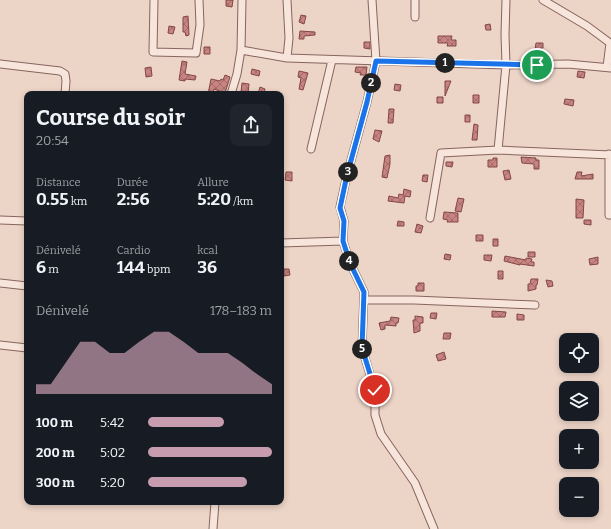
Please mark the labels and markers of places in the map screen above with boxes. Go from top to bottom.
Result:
pin [520,48,554,82]
pin: 1 [435,53,455,73]
pin: 2 [361,73,381,93]
pin: 3 [338,162,358,182]
pin: 4 [339,251,359,271]
pin: 5 [352,339,372,359]
pin [358,373,392,407]

